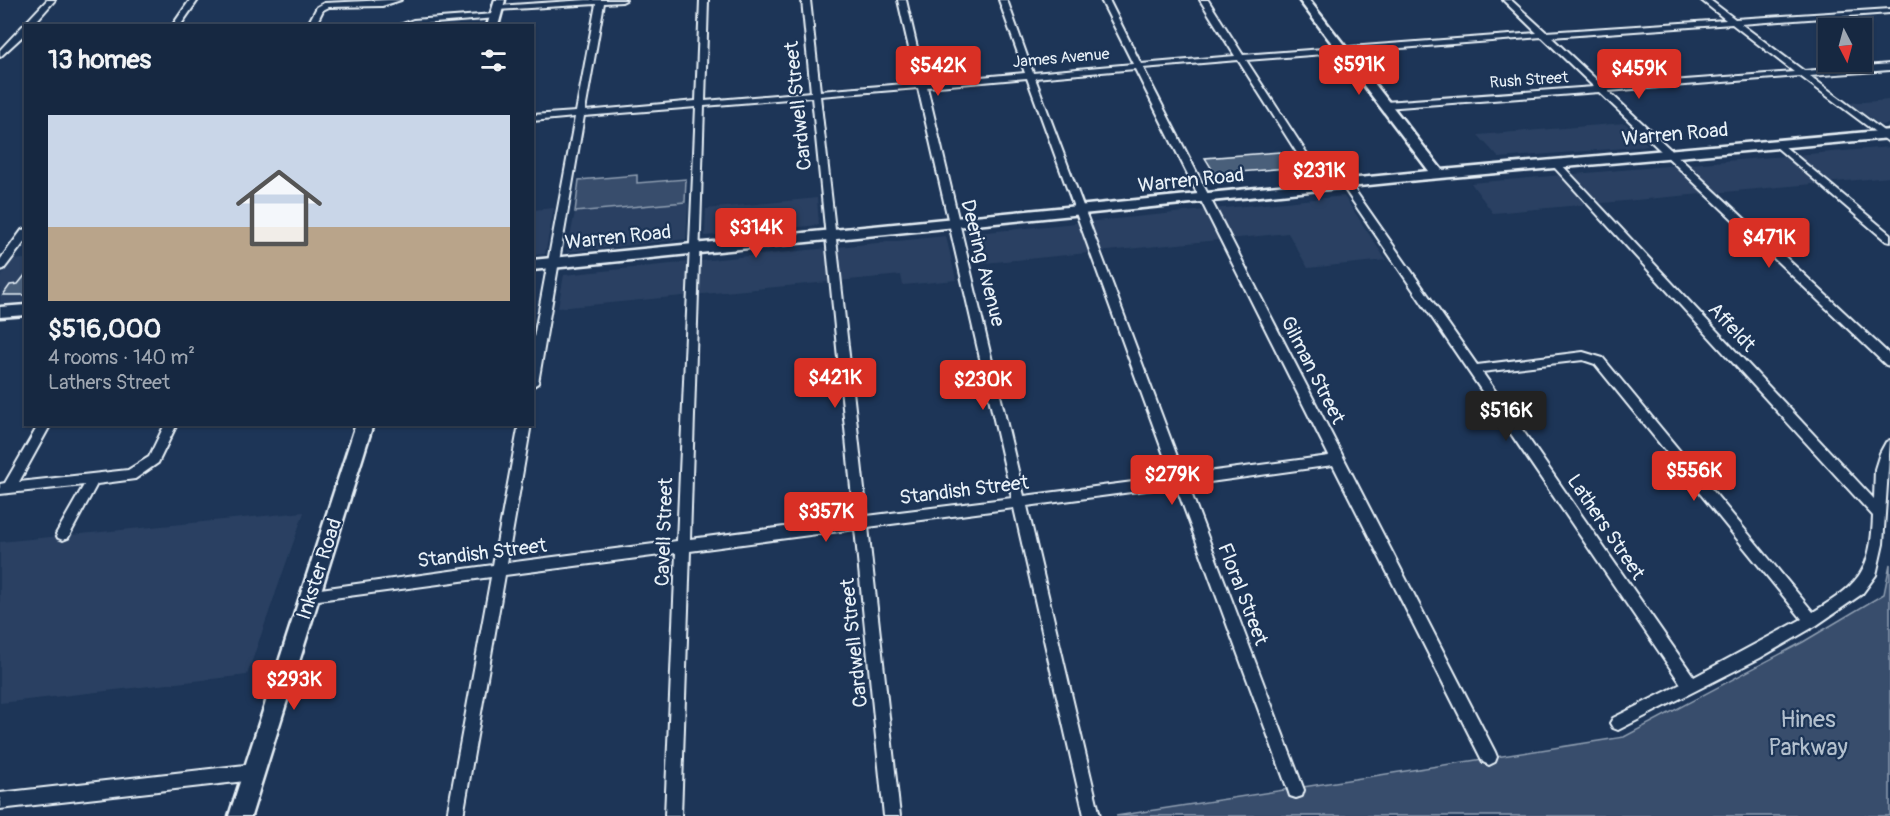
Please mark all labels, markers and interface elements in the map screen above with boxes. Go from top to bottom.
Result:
north arrow [1818,18,1872,72]
map controls [1818,18,1872,72]
street label: Cardwell Street [779,39,817,172]
text: 13 homes [48,44,151,76]
icon: filters [477,44,510,77]
street label: James Avenue [1012,44,1110,72]
pin: $591K [1317,45,1401,96]
pin: $542K [896,46,980,97]
pin: $459K [1597,49,1681,100]
text: $591K [1333,52,1385,77]
text: $542K [910,53,966,78]
text: $459K [1611,56,1667,81]
street label: Rush Street [1489,67,1570,93]
street label: Warren Road [1621,117,1729,151]
pin: $231K [1277,151,1361,202]
icon: home [225,154,333,262]
text: $231K [1293,158,1345,183]
street label: Warren Road [1137,162,1245,198]
street label: Deering Avenue [955,197,1011,329]
pin: $314K [714,208,798,259]
text: $314K [729,215,783,240]
pin: $471K [1727,218,1811,269]
street label: Warren Road [564,219,672,255]
text: $471K [1743,225,1795,250]
street label: Affeldt [1703,297,1762,358]
street label: Gilman Street [1275,312,1351,429]
text: $516,000 [48,313,161,345]
text: 4 rooms · 140 m² [48,345,195,370]
pin: $421K [793,358,877,409]
pin: $230K [941,360,1025,411]
text: $421K [808,365,862,390]
text: $230K [954,367,1012,392]
text: Lathers Street [48,370,170,395]
pin: $516K [1464,391,1548,442]
text: $516K [1479,398,1533,423]
pin: $556K [1652,451,1736,502]
pin: $279K [1130,455,1214,506]
text: $556K [1666,458,1722,483]
text: $279K [1145,462,1199,487]
street label: Lathers Street [1562,469,1651,585]
street label: Standish Street [898,470,1031,510]
street label: Cavell Street [650,476,678,587]
pin: $357K [784,492,868,543]
text: $357K [798,499,854,524]
street label: Inkster Road [291,515,347,623]
street label: Standish Street [416,533,549,573]
street label: Floral Street [1212,539,1274,649]
street label: Cardwell Street [835,576,873,709]
pin: $293K [252,660,336,711]
text: $293K [266,667,322,692]
park label: Hines Parkway [1768,705,1848,762]

